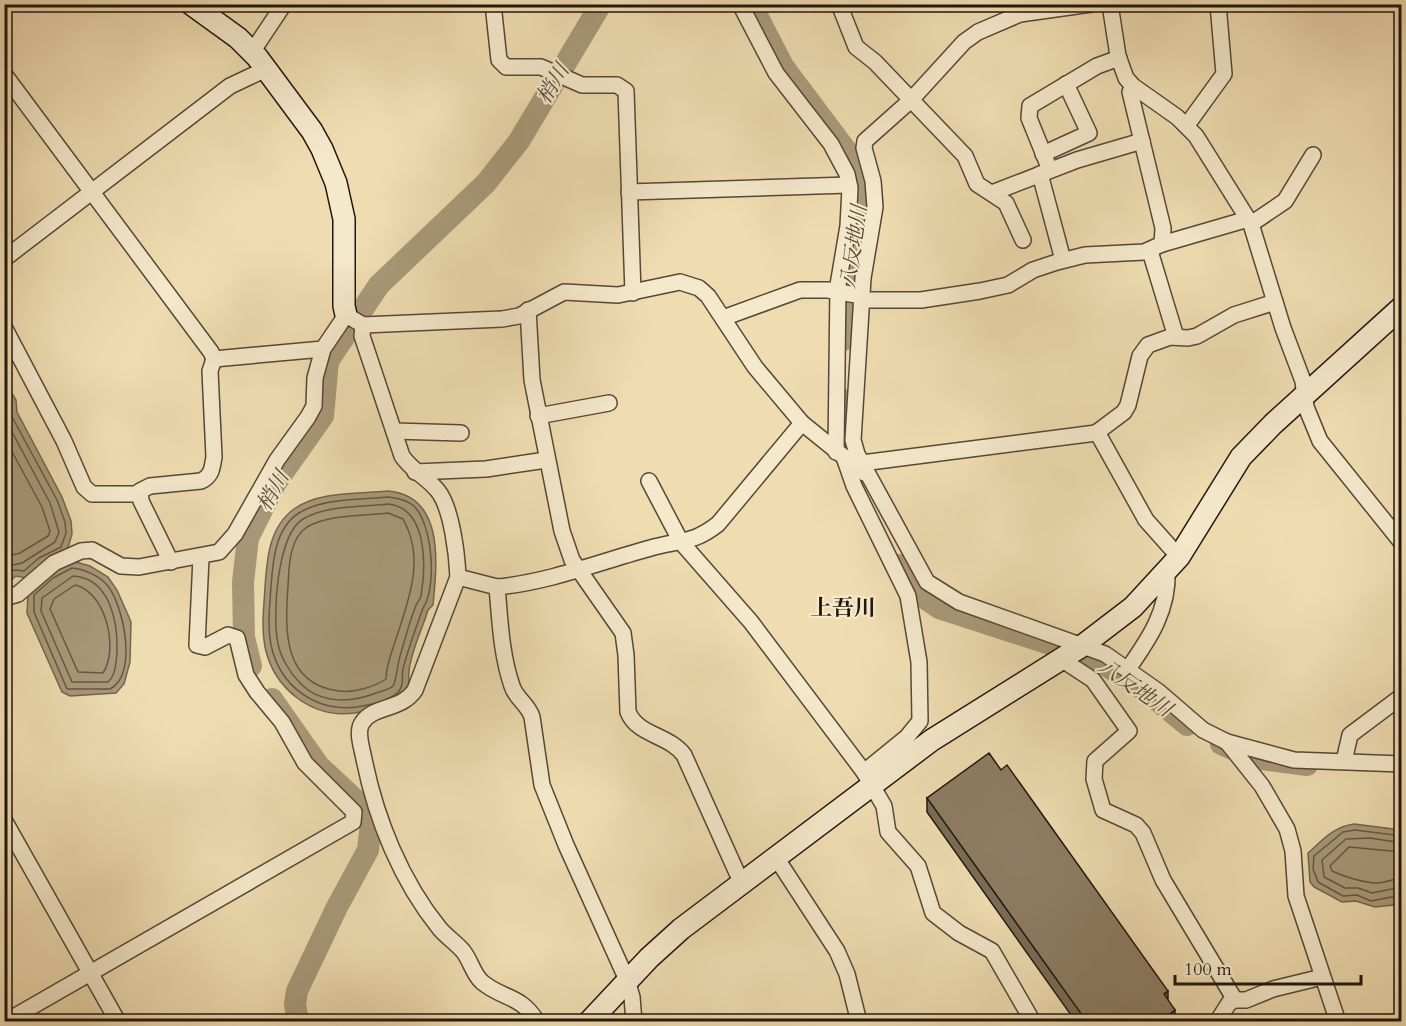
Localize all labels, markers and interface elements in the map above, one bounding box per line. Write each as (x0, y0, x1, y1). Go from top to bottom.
water label: 梢川 (530, 57, 577, 109)
water label: 八反地川 (834, 201, 874, 291)
water label: 梢川 (250, 464, 297, 516)
district label: 上吾川 (810, 593, 876, 623)
water label: 八反地川 (1092, 652, 1179, 725)
scale bar (1175, 948, 1361, 986)
text: 100 m (1184, 957, 1232, 982)

